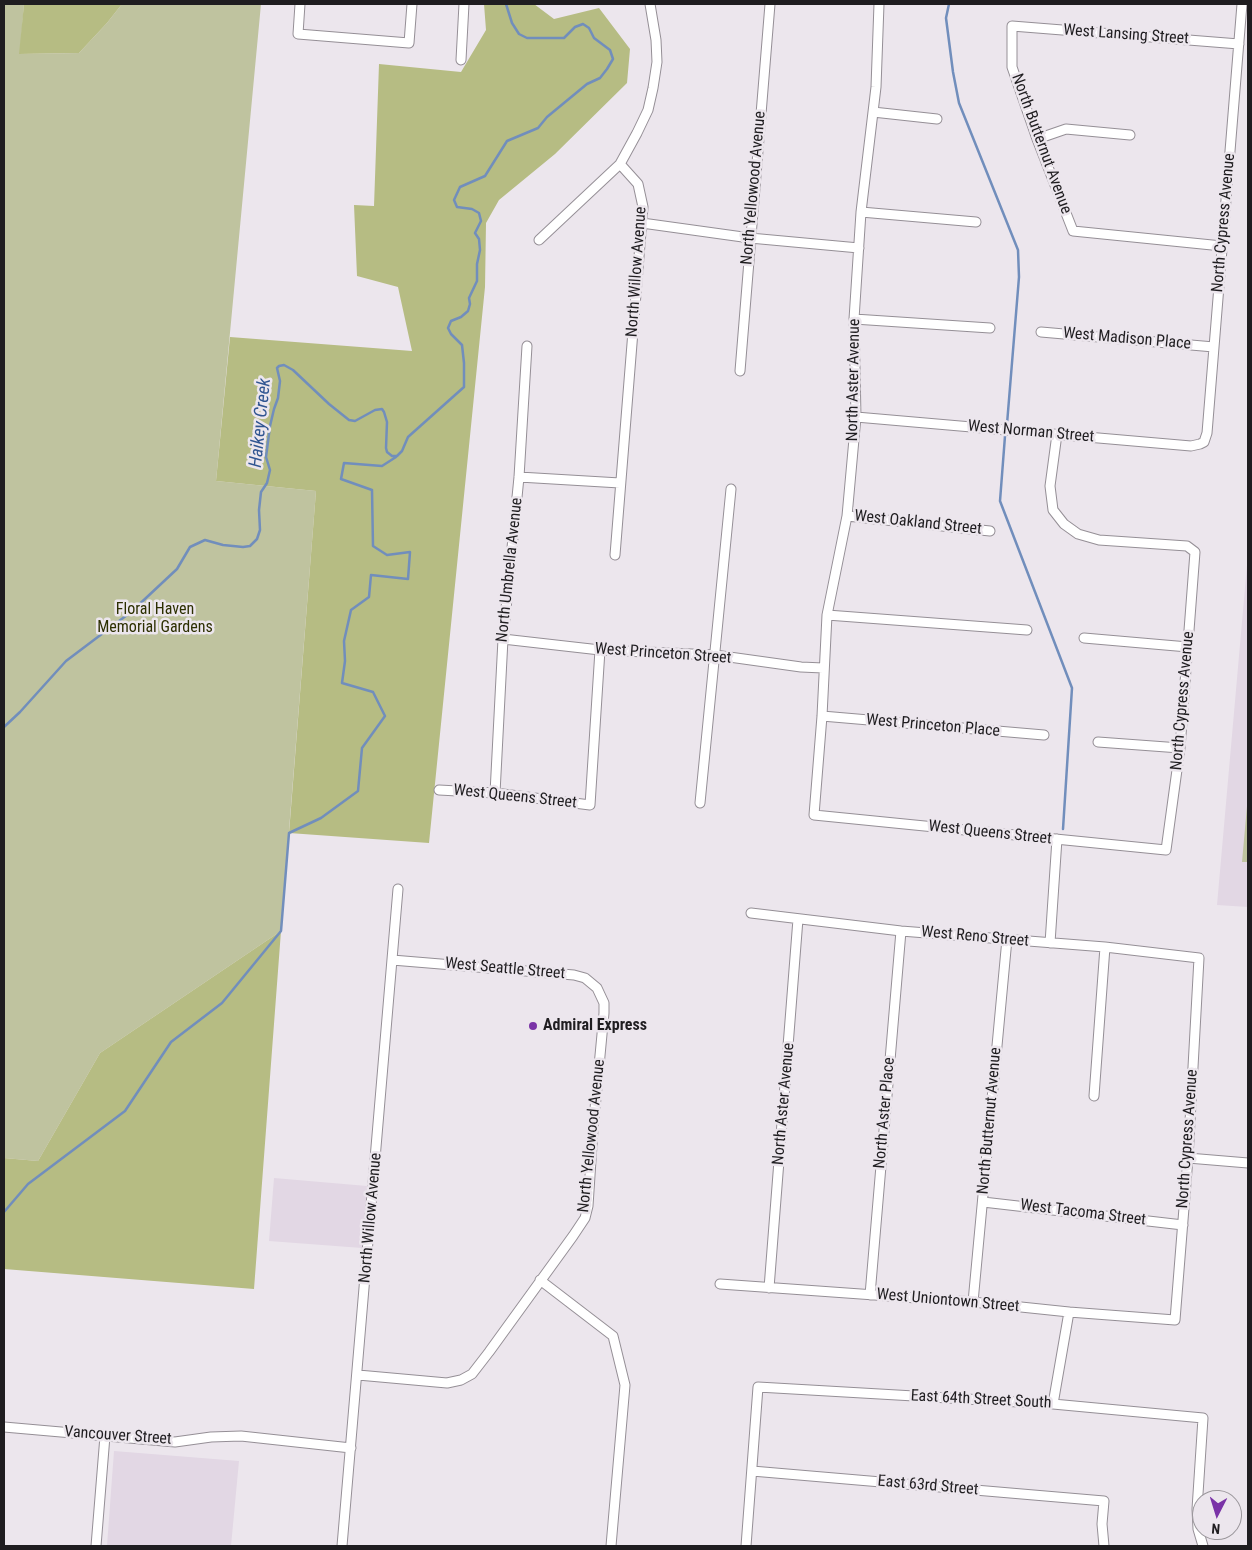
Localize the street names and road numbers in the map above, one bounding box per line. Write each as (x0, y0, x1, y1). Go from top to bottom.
street label: West Lansing Street (1063, 21, 1189, 49)
street label: North Butternut Avenue (1007, 71, 1075, 217)
street label: North Yellowood Avenue (738, 110, 770, 266)
street label: North Cypress Avenue (1208, 153, 1240, 293)
street label: North Willow Avenue (623, 206, 651, 338)
street label: North Aster Avenue (843, 318, 865, 442)
street label: West Madison Place (1062, 324, 1192, 354)
street label: West Norman Street (967, 417, 1095, 447)
street label: North Umbrella Avenue (493, 497, 527, 643)
street label: West Oakland Street (853, 507, 983, 539)
street label: North Cypress Avenue (1167, 631, 1199, 771)
street label: West Princeton Street (594, 640, 732, 668)
street label: West Princeton Place (865, 711, 1001, 741)
street label: West Queens Street (452, 781, 578, 813)
street label: West Queens Street (927, 817, 1053, 849)
street label: West Reno Street (920, 923, 1030, 951)
street label: West Seattle Street (444, 954, 566, 984)
street label: North Aster Avenue (769, 1042, 799, 1166)
street label: North Butternut Avenue (974, 1047, 1006, 1195)
street label: North Aster Place (871, 1057, 899, 1169)
street label: North Yellowood Avenue (574, 1058, 610, 1214)
street label: North Cypress Avenue (1174, 1069, 1202, 1209)
street label: North Willow Avenue (356, 1152, 386, 1284)
street label: West Tacoma Street (1019, 1196, 1147, 1230)
street label: West Uniontown Street (876, 1285, 1020, 1317)
street label: East 64th Street South (910, 1387, 1052, 1413)
street label: Vancouver Street (64, 1423, 172, 1449)
street label: East 63rd Street (877, 1472, 979, 1500)

